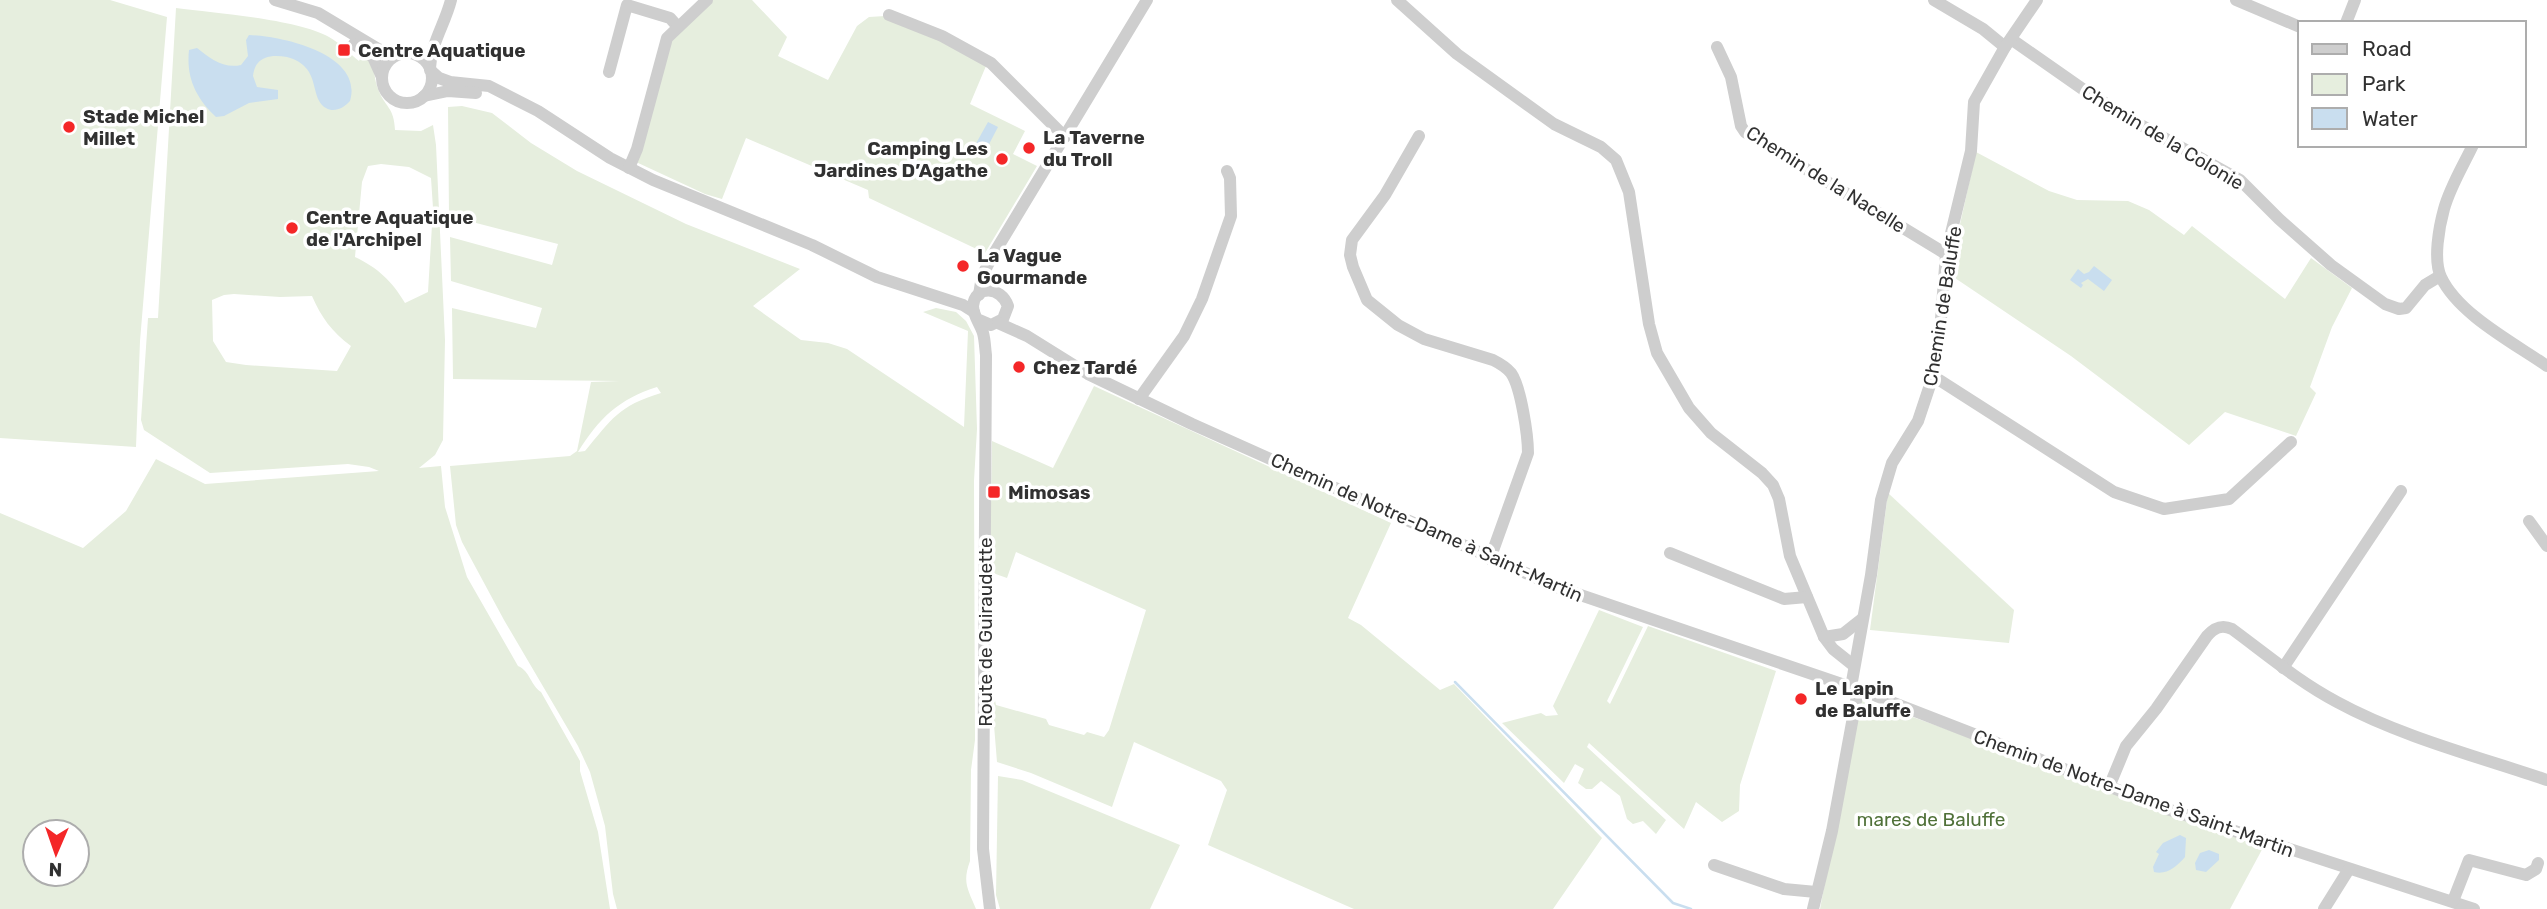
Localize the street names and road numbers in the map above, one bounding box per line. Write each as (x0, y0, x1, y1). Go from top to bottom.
street label: Chemin de la Colonie (2078, 80, 2248, 195)
street label: Chemin de la Nacelle (1742, 121, 1910, 238)
street label: Chemin de Baluffe (1918, 224, 1967, 388)
street label: Chemin de Notre-Dame à Saint-Martin (1267, 448, 1586, 607)
street label: Route de Guiraudette (974, 537, 997, 727)
street label: Chemin de Notre-Dame à Saint-Martin (1971, 725, 2297, 862)

